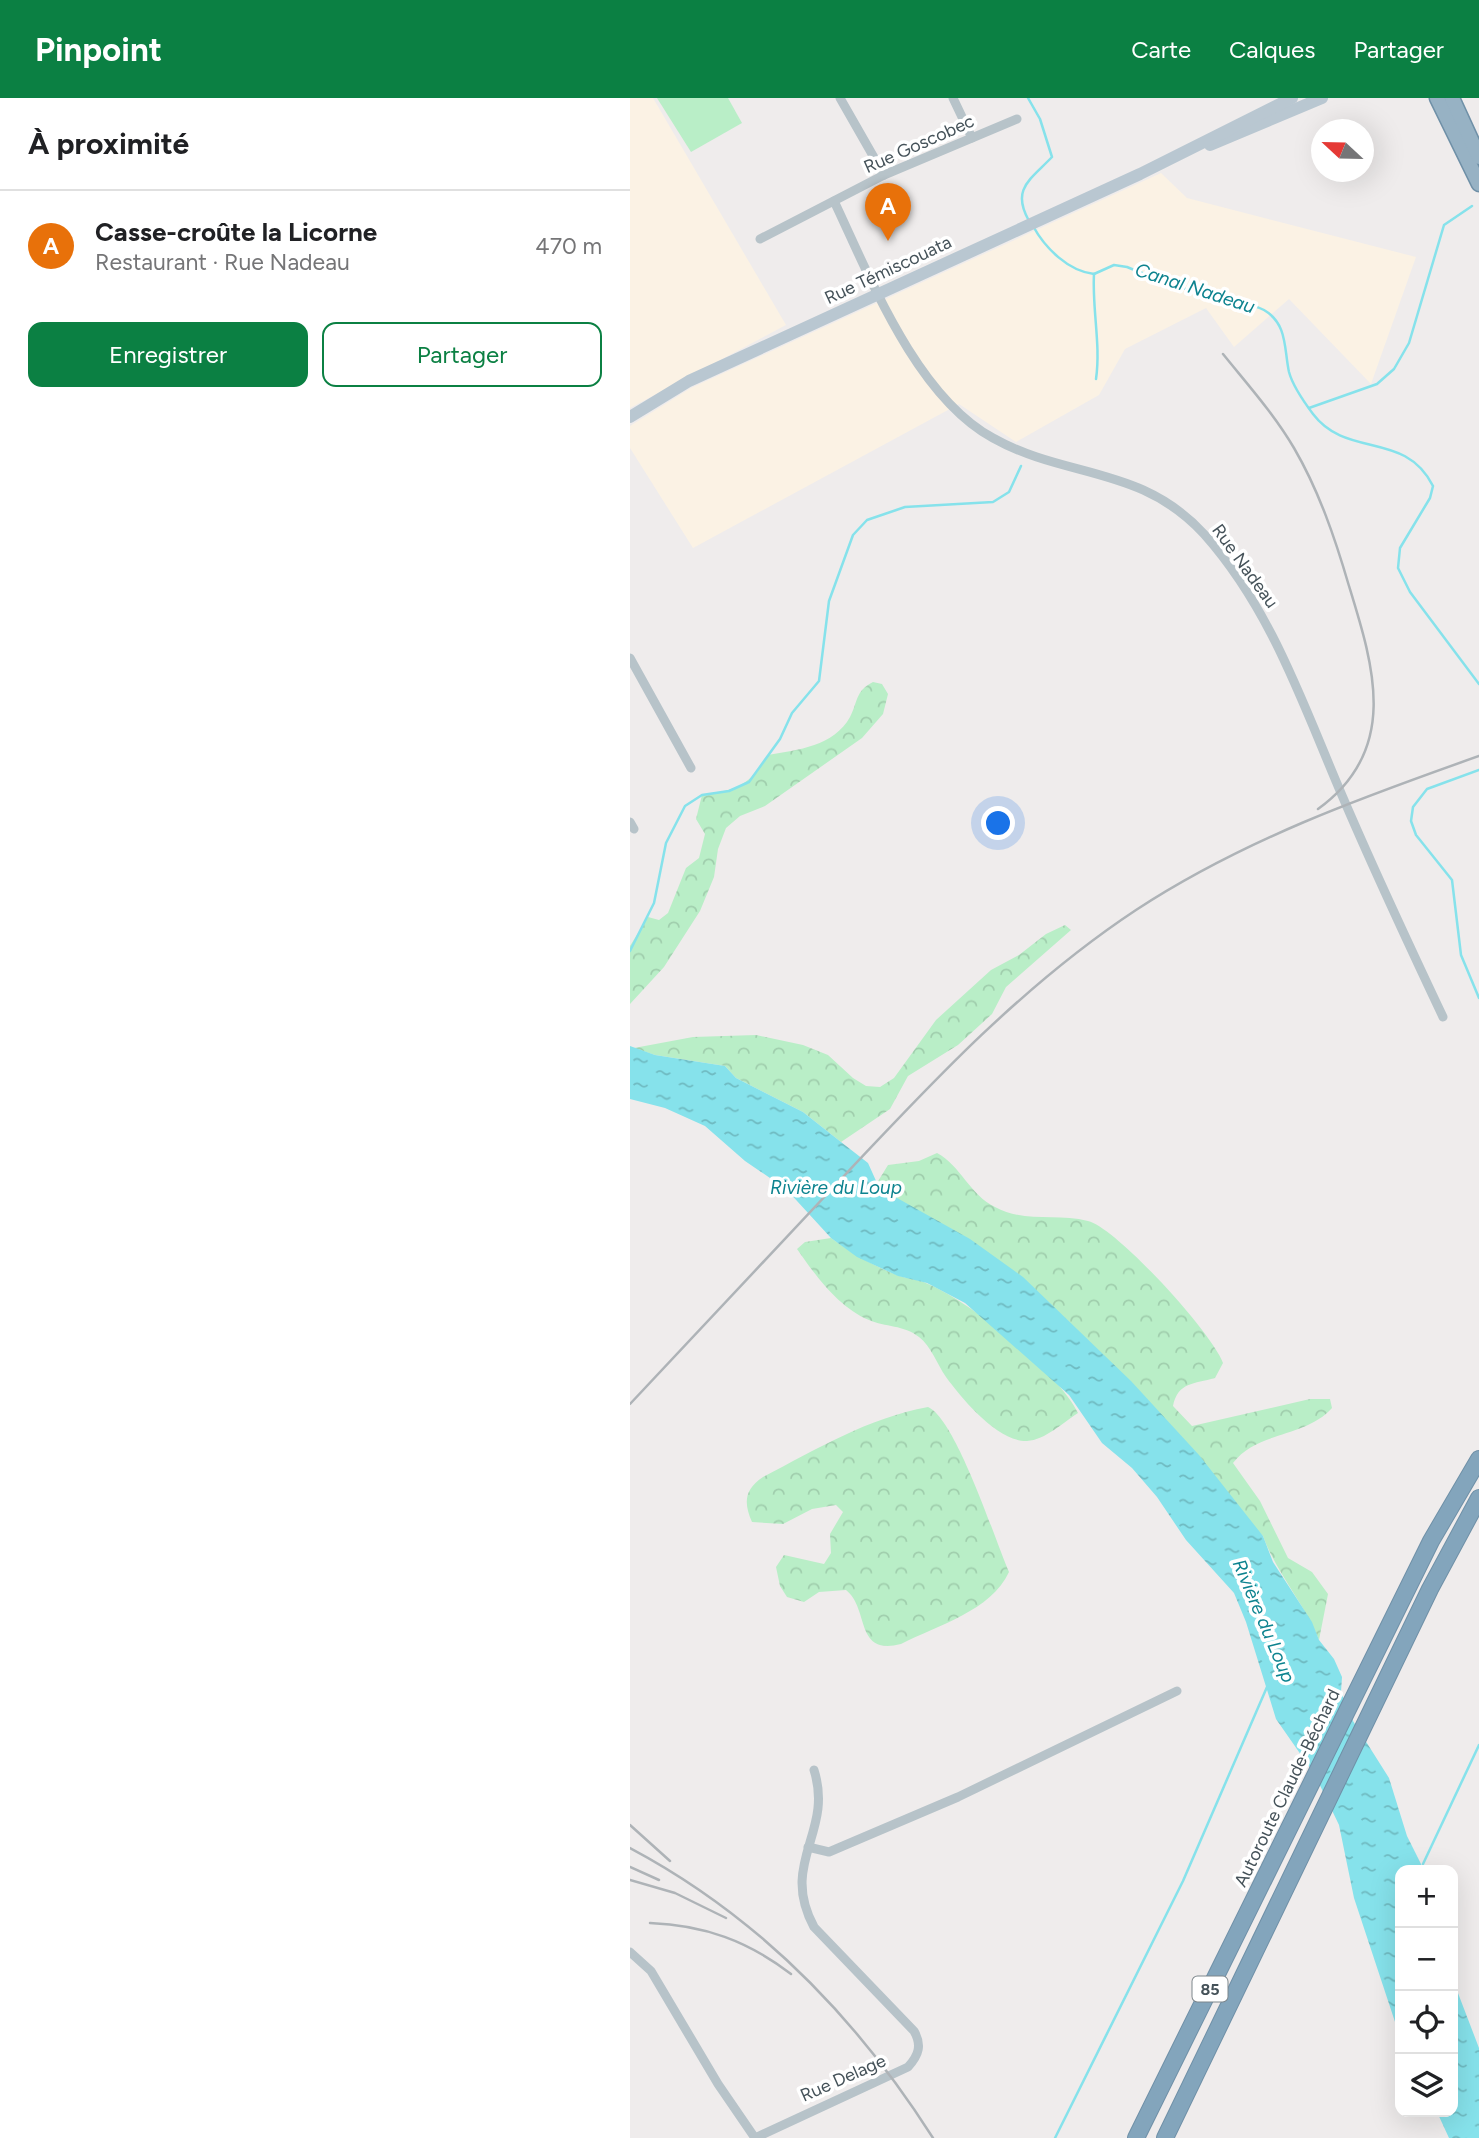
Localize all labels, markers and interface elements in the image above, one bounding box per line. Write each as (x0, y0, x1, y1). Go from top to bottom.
text: Pinpoint (35, 30, 162, 69)
text: Carte (1131, 35, 1191, 64)
text: Calques (1229, 35, 1315, 64)
text: Partager (1353, 35, 1444, 64)
street label: Rue Goscobec (860, 110, 978, 178)
north arrow (1311, 119, 1374, 182)
text: À proximité (28, 125, 189, 162)
pin: A (865, 183, 911, 241)
text: Casse-croûte la Licorne (95, 216, 377, 248)
street label: Rue Témiscouata (821, 231, 955, 309)
text: A (43, 232, 59, 260)
text: 470 m (535, 232, 602, 260)
text: Restaurant · Rue Nadeau (95, 248, 350, 276)
water label: Canal Nadeau (1132, 258, 1258, 318)
button: Enregistrer (28, 322, 308, 387)
button: Partager (322, 322, 602, 387)
street label: Rue Nadeau (1207, 520, 1283, 612)
your location (981, 806, 1015, 840)
water label: Rivière du Loup (770, 1176, 902, 1199)
water label: Rivière du Loup (1228, 1556, 1300, 1686)
street label: Autoroute Claude-Béchard (1229, 1685, 1345, 1891)
map controls (1395, 1865, 1458, 2117)
button: + (1395, 1865, 1458, 1928)
button: − (1395, 1928, 1458, 1991)
road number: 85 (1192, 1977, 1228, 2002)
button: locate (1395, 1991, 1458, 2054)
street label: Rue Delage (797, 2049, 889, 2107)
button: layers (1395, 2054, 1458, 2117)

